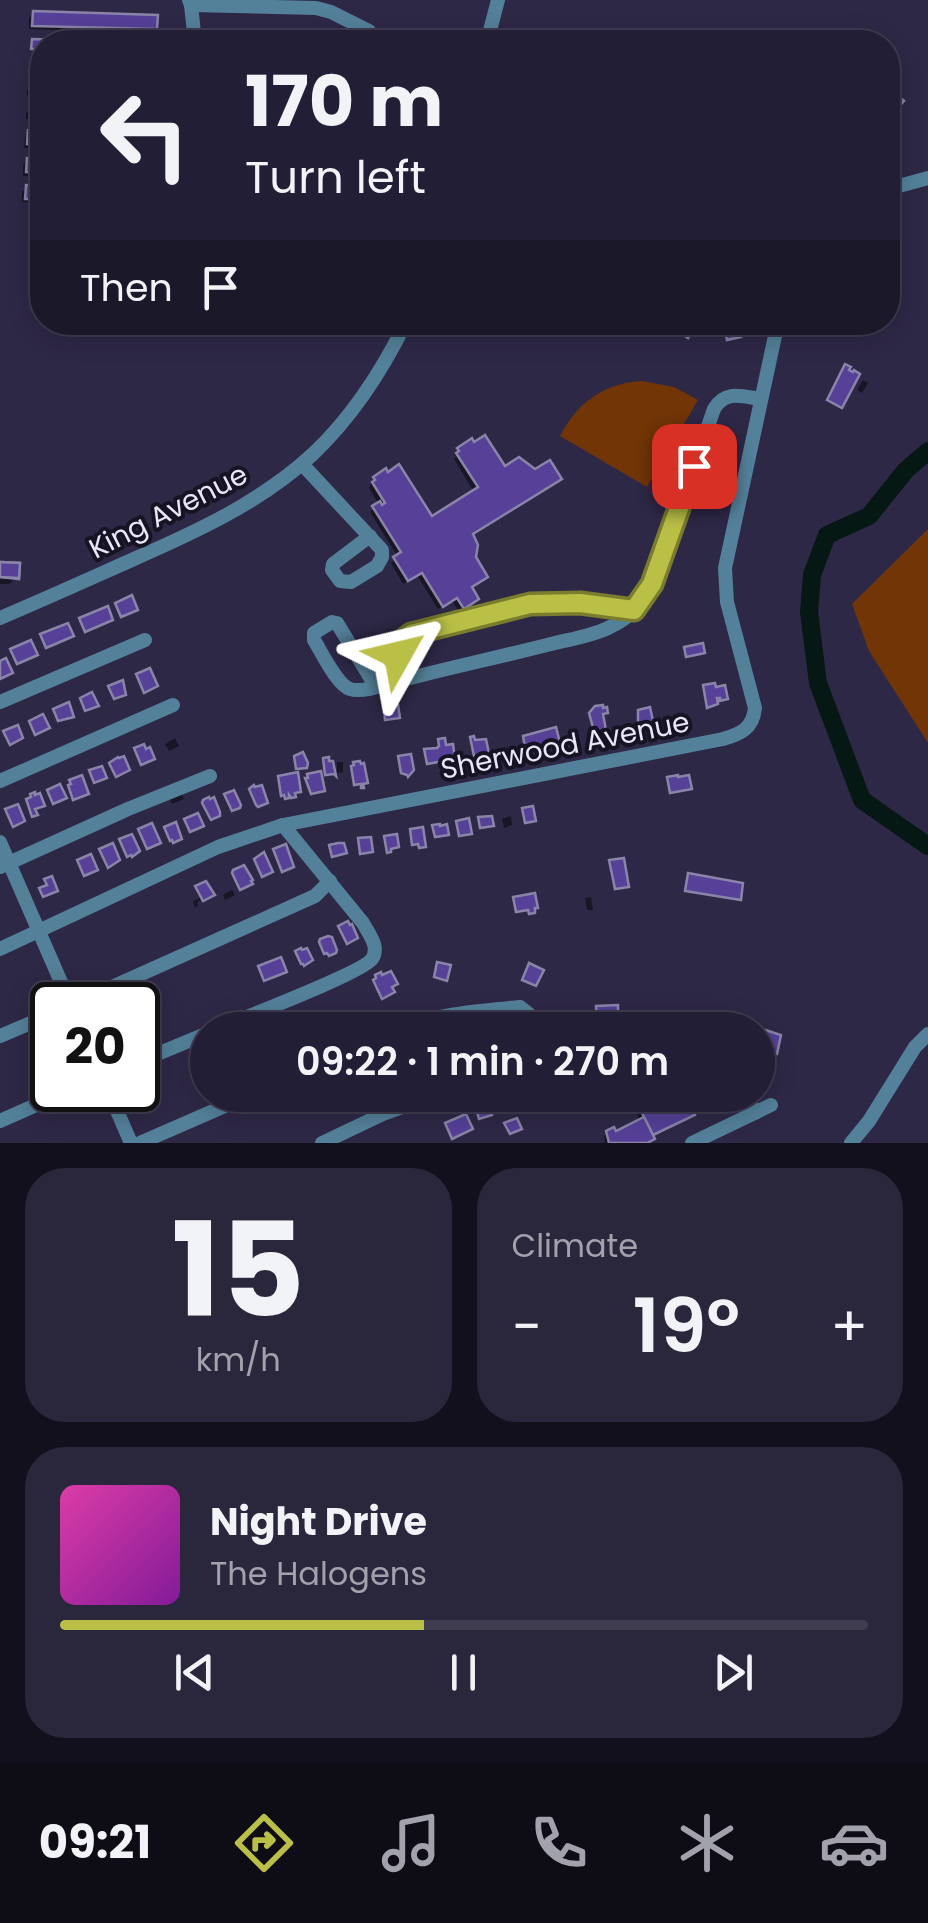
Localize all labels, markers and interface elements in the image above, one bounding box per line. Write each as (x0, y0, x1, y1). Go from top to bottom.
text: 170 m (245, 52, 443, 151)
icon: left (80, 70, 210, 200)
text: Turn left (245, 146, 426, 209)
icon: arrive (193, 260, 248, 315)
text: Then (80, 261, 173, 314)
pin (652, 424, 737, 509)
icon: arrive (667, 439, 722, 494)
street label: King Avenue (82, 455, 254, 568)
position arrow (346, 603, 450, 707)
street label: Sherwood Avenue (437, 702, 693, 789)
speed limit sign: 20 (30, 982, 160, 1112)
text: 09:22 · 1 min · 270 m (296, 1035, 669, 1088)
text: 15 (172, 1179, 305, 1362)
text: Climate (512, 1223, 638, 1268)
text: 19° (632, 1273, 740, 1378)
text: − (512, 1288, 542, 1365)
text: + (830, 1288, 868, 1365)
text: km/h (196, 1337, 281, 1382)
text: Night Drive (210, 1495, 427, 1548)
text: The Halogens (210, 1551, 427, 1596)
icon: previous (167, 1645, 222, 1700)
icon: pause (436, 1645, 491, 1700)
icon: next (706, 1645, 761, 1700)
icon: directions (229, 1808, 299, 1878)
icon: music (376, 1808, 446, 1878)
icon: phone (524, 1808, 594, 1878)
icon: climate (672, 1808, 742, 1878)
icon: car (819, 1808, 889, 1878)
text: 09:21 (39, 1811, 151, 1874)

